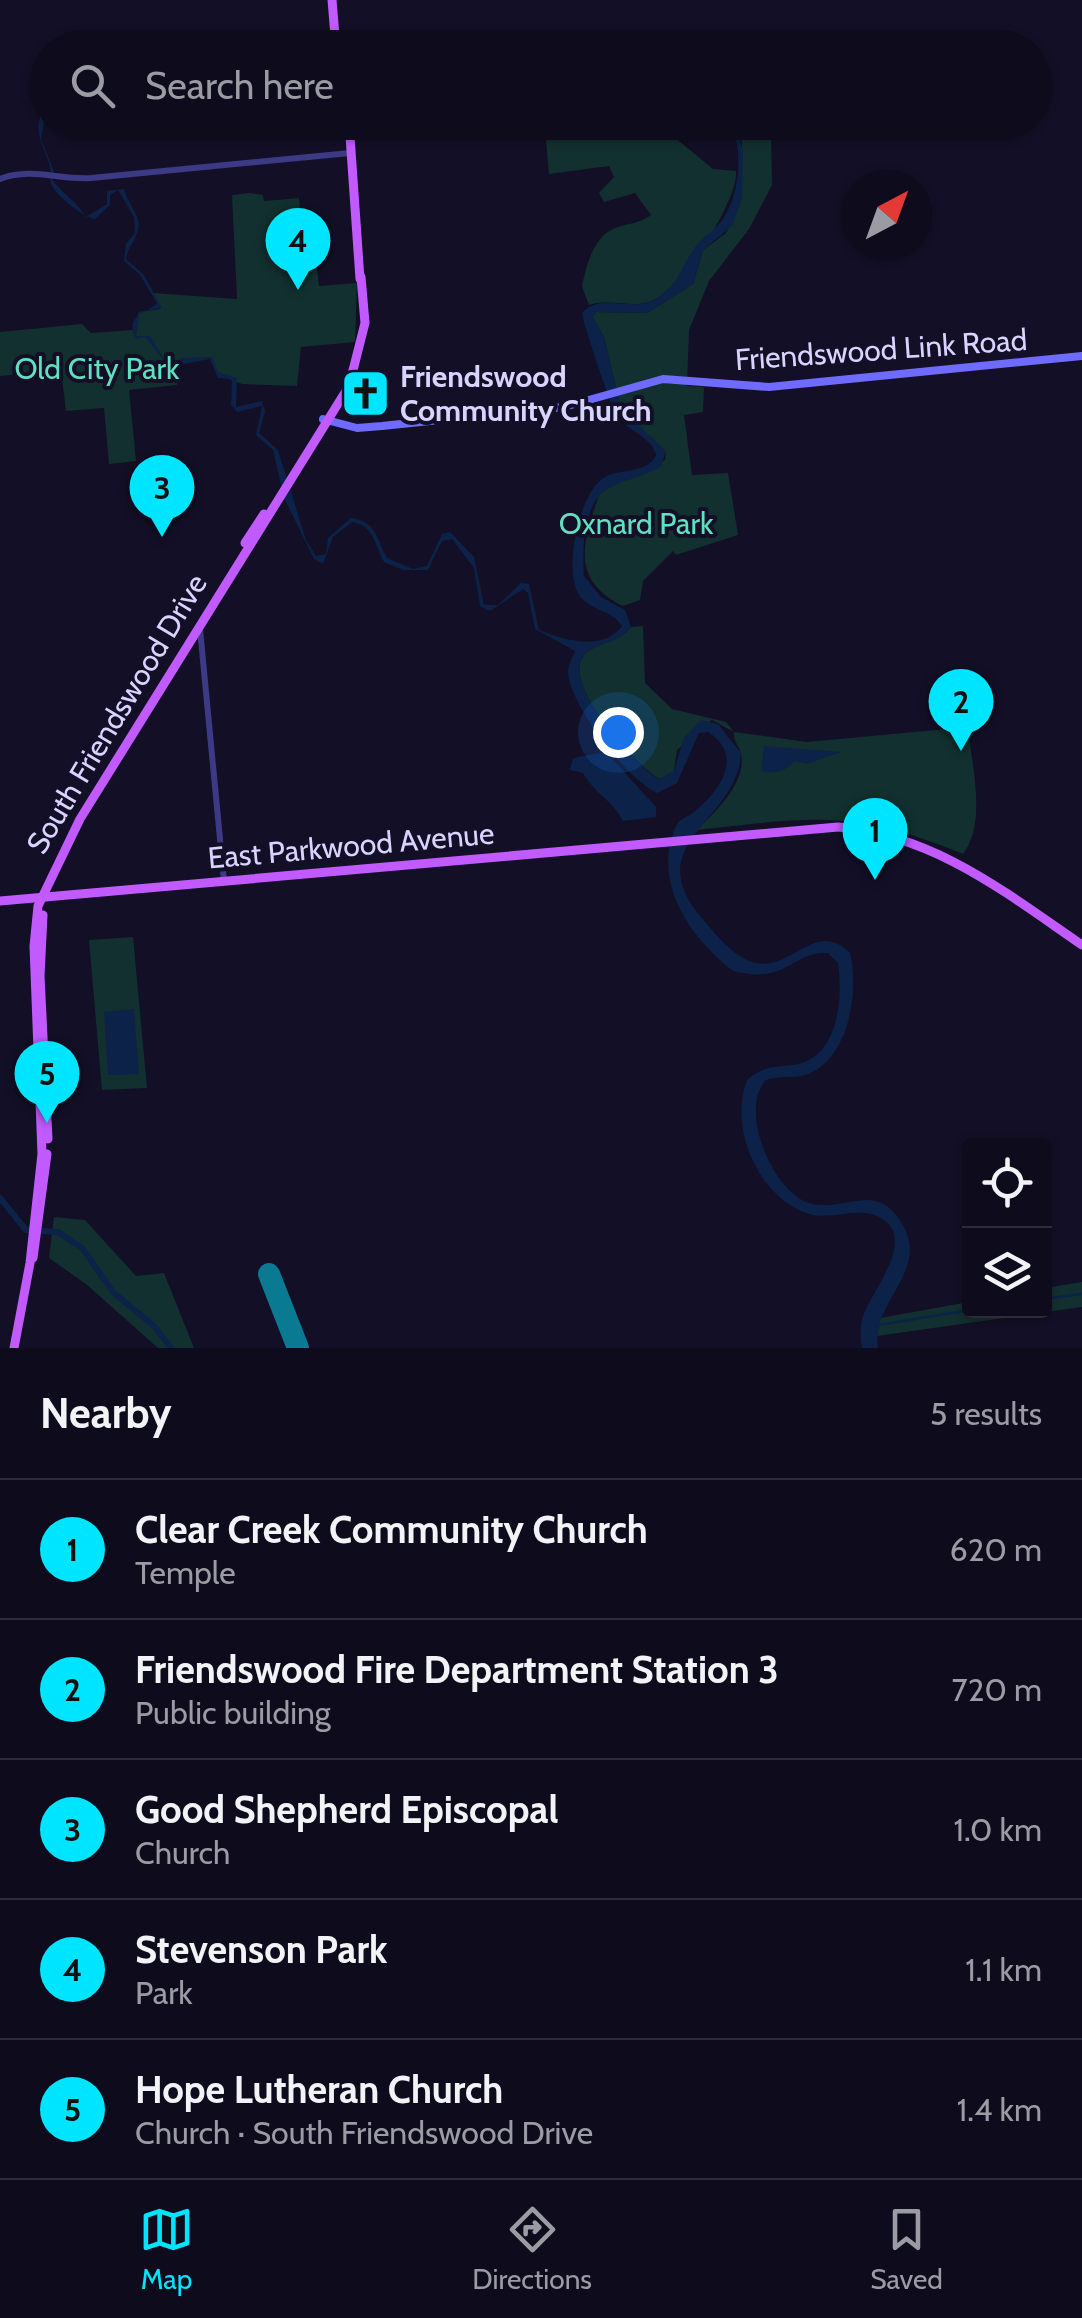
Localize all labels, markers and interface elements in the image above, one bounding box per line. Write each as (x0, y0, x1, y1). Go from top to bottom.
search box (30, 30, 1052, 140)
icon: search (65, 58, 120, 113)
text: Search here (145, 62, 334, 109)
north arrow (842, 170, 932, 260)
pin: 4 (266, 208, 330, 290)
street label: Friendswood Link Road (734, 321, 1028, 378)
park label: Old City Park (14, 350, 180, 387)
place label: Friendswood Community Church (400, 358, 652, 429)
church icon: Friendswood Community Church (339, 368, 391, 420)
pin: 3 (130, 454, 194, 537)
park label: Oxnard Park (559, 505, 714, 542)
street label: South Friendswood Drive (18, 567, 215, 860)
pin: 2 (928, 668, 994, 751)
your location (593, 707, 644, 758)
pin: 1 (842, 798, 908, 880)
street label: East Parkwood Avenue (206, 815, 496, 876)
pin: 5 (15, 1040, 80, 1123)
map controls (962, 1138, 1052, 1318)
button: locate (962, 1138, 1052, 1228)
button: layers (962, 1228, 1052, 1318)
text: Nearby (40, 1387, 172, 1439)
text: 5 results (930, 1394, 1042, 1433)
text: Clear Creek Community Church (135, 1506, 648, 1553)
text: 1 (67, 1530, 78, 1569)
text: 620 m (949, 1530, 1042, 1569)
text: Temple (135, 1553, 236, 1592)
text: Friendswood Fire Department Station 3 (135, 1646, 779, 1693)
text: 2 (64, 1670, 81, 1709)
text: 720 m (952, 1670, 1042, 1709)
text: Public building (135, 1693, 331, 1732)
text: Good Shepherd Episcopal (135, 1786, 558, 1833)
text: 3 (64, 1810, 81, 1849)
text: 1.0 km (954, 1810, 1042, 1849)
text: Church (135, 1833, 230, 1872)
text: Stevenson Park (135, 1926, 387, 1973)
text: 4 (63, 1950, 82, 1989)
text: 1.1 km (965, 1950, 1042, 1989)
text: Park (135, 1973, 193, 2012)
text: Hope Lutheran Church (135, 2066, 503, 2113)
text: 5 (64, 2090, 81, 2129)
text: 1.4 km (957, 2090, 1042, 2129)
text: Church · South Friendswood Drive (135, 2113, 593, 2152)
tab: Map (139, 2202, 194, 2296)
tab: Directions (472, 2202, 592, 2296)
tab: Saved (870, 2202, 943, 2296)

